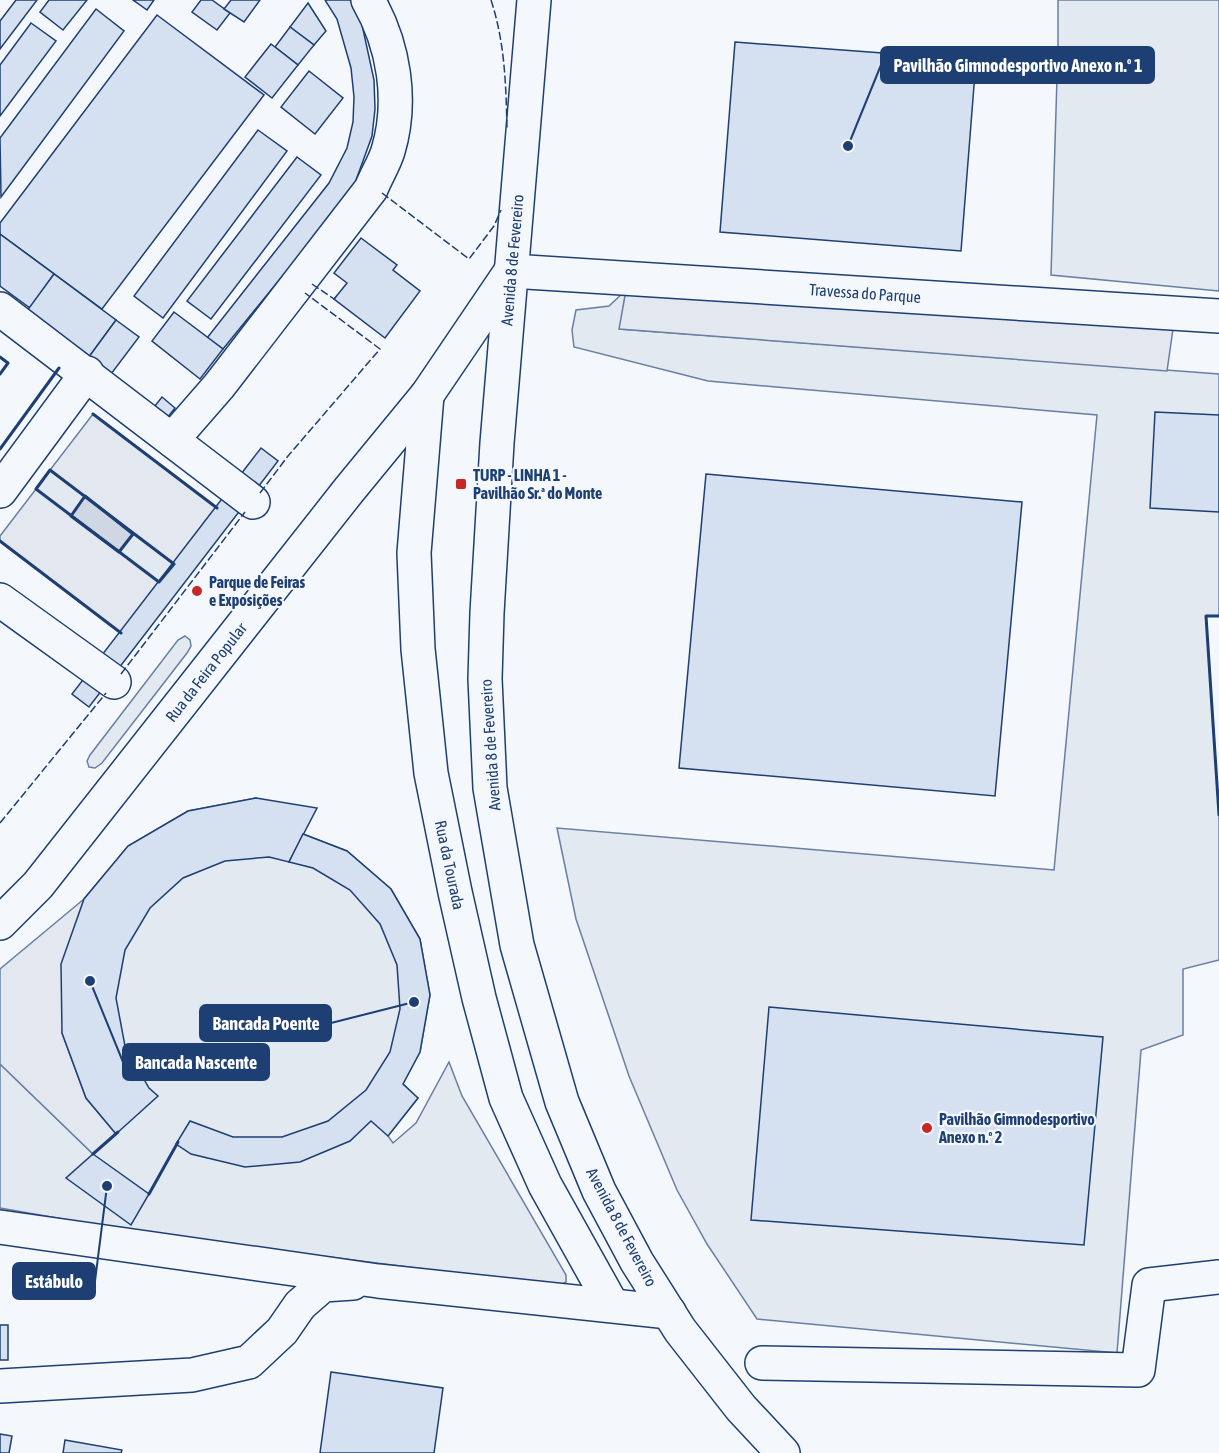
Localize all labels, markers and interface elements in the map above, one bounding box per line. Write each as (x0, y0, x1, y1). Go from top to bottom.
callout: Pavilhão Gimnodesportivo Anexo n.º 1 (881, 47, 1154, 83)
text: Pavilhão Gimnodesportivo Anexo n.º 1 (894, 55, 1142, 76)
street label: Avenida 8 de Fevereiro (497, 194, 527, 326)
street label: Travessa do Parque (808, 280, 922, 307)
place label: TURP - LINHA 1 - Pavilhão Sr.ª do Monte (473, 466, 602, 502)
marker: TURP - LINHA 1 - Pavilhão Sr.ª do Monte (454, 477, 468, 491)
place label: Parque de Feiras e Exposições (209, 573, 305, 609)
marker: Parque de Feiras e Exposições (190, 584, 204, 598)
street label: Rua da Feira Popular (162, 619, 251, 726)
street label: Avenida 8 de Fevereiro (476, 679, 504, 811)
street label: Rua da Tourada (432, 819, 468, 911)
callout: Bancada Poente (200, 1005, 331, 1041)
text: Bancada Poente (212, 1013, 320, 1034)
callout: Bancada Nascente (123, 1044, 269, 1080)
text: Bancada Nascente (135, 1052, 257, 1073)
place label: Pavilhão Gimnodesportivo Anexo n.º 2 (938, 1110, 1095, 1146)
marker: Pavilhão Gimnodesportivo Anexo n.º 2 (920, 1121, 934, 1135)
street label: Avenida 8 de Fevereiro (583, 1165, 661, 1289)
callout: Estábulo (13, 1263, 95, 1299)
text: Estábulo (25, 1271, 83, 1292)

